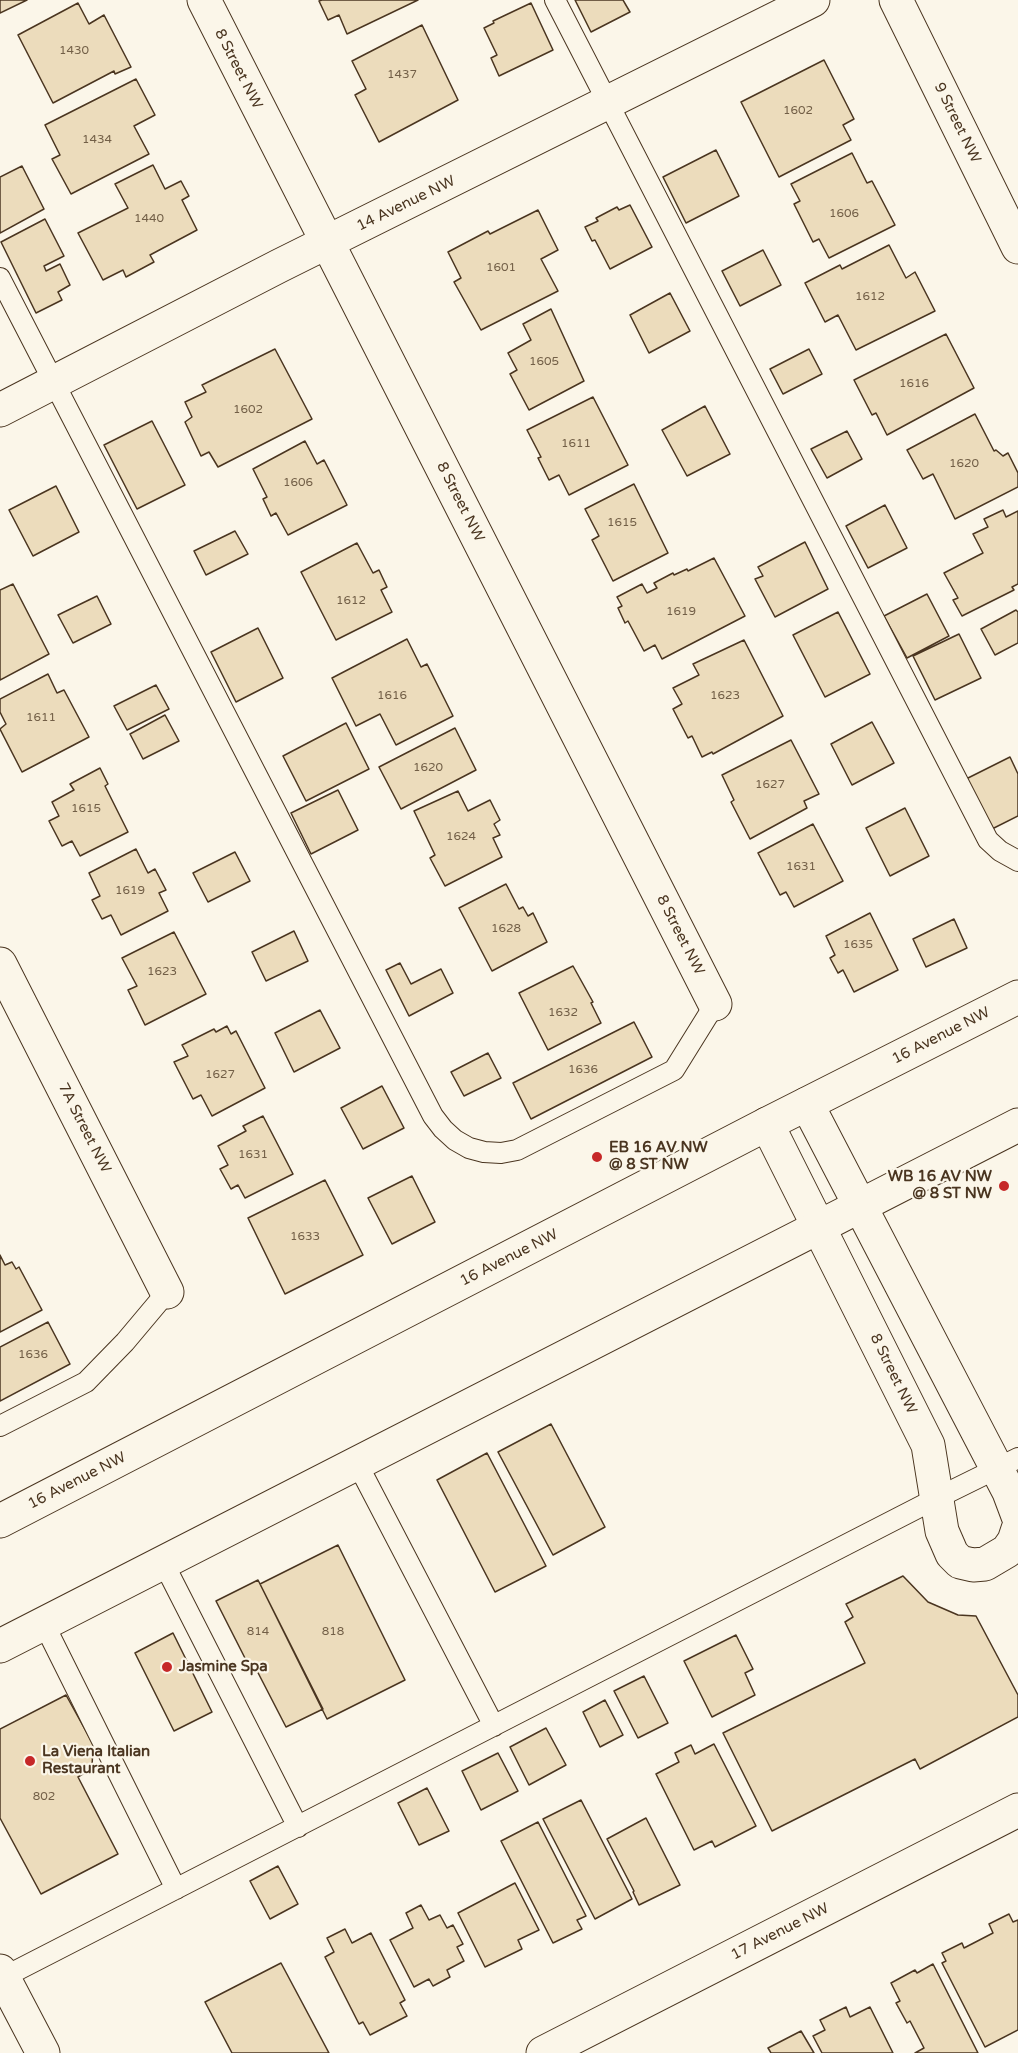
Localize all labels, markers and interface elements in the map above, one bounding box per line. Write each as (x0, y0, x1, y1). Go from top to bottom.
street label: 8 Street NW (210, 26, 266, 112)
house number: 1430 (59, 44, 89, 58)
house number: 1437 (387, 68, 417, 82)
street label: 9 Street NW (930, 80, 984, 166)
house number: 1602 (783, 104, 813, 118)
house number: 1434 (82, 133, 112, 147)
street label: 14 Avenue NW (354, 172, 458, 236)
house number: 1606 (829, 207, 859, 221)
house number: 1440 (134, 212, 164, 226)
house number: 1601 (486, 261, 516, 275)
house number: 1612 (855, 290, 885, 304)
house number: 1605 (529, 355, 559, 369)
house number: 1616 (899, 377, 929, 391)
house number: 1602 (233, 403, 263, 417)
house number: 1611 (561, 437, 591, 451)
house number: 1620 (949, 457, 979, 471)
street label: 8 Street NW (432, 459, 488, 545)
house number: 1606 (283, 476, 313, 490)
house number: 1615 (607, 516, 637, 530)
house number: 1612 (336, 594, 366, 608)
house number: 1619 (666, 605, 696, 619)
house number: 1616 (377, 689, 407, 703)
house number: 1623 (710, 689, 740, 703)
house number: 1611 (26, 711, 56, 725)
house number: 1620 (413, 761, 443, 775)
house number: 1627 (755, 778, 785, 792)
house number: 1615 (71, 802, 101, 816)
house number: 1624 (446, 830, 476, 844)
house number: 1631 (786, 860, 816, 874)
house number: 1619 (115, 884, 145, 898)
street label: 8 Street NW (652, 892, 708, 978)
house number: 1628 (491, 922, 521, 936)
house number: 1635 (843, 938, 873, 952)
house number: 1623 (147, 965, 177, 979)
street label: 16 Avenue NW (889, 1004, 993, 1068)
house number: 1632 (548, 1006, 578, 1020)
house number: 1636 (568, 1063, 598, 1077)
house number: 1627 (205, 1068, 235, 1082)
street label: 7A Street NW (54, 1080, 114, 1176)
place label: EB 16 AV NW @ 8 ST NW (609, 1139, 708, 1174)
house number: 1631 (238, 1148, 268, 1162)
marker: EB 16 AV NW @ 8 ST NW (590, 1150, 604, 1164)
place label: WB 16 AV NW @ 8 ST NW (888, 1168, 992, 1203)
marker: WB 16 AV NW @ 8 ST NW (997, 1179, 1011, 1193)
street label: 16 Avenue NW (457, 1226, 561, 1290)
house number: 1633 (290, 1230, 320, 1244)
street label: 8 Street NW (866, 1331, 920, 1417)
house number: 1636 (18, 1348, 48, 1362)
street label: 16 Avenue NW (25, 1449, 129, 1513)
house number: 814 (247, 1625, 269, 1639)
house number: 818 (322, 1625, 344, 1639)
place label: Jasmine Spa (179, 1658, 268, 1676)
marker: Jasmine Spa (160, 1660, 174, 1674)
place label: La Viena Italian Restaurant (42, 1743, 150, 1778)
marker: La Viena Italian Restaurant (23, 1754, 37, 1768)
house number: 802 (33, 1790, 55, 1804)
street label: 17 Avenue NW (728, 1900, 832, 1964)

